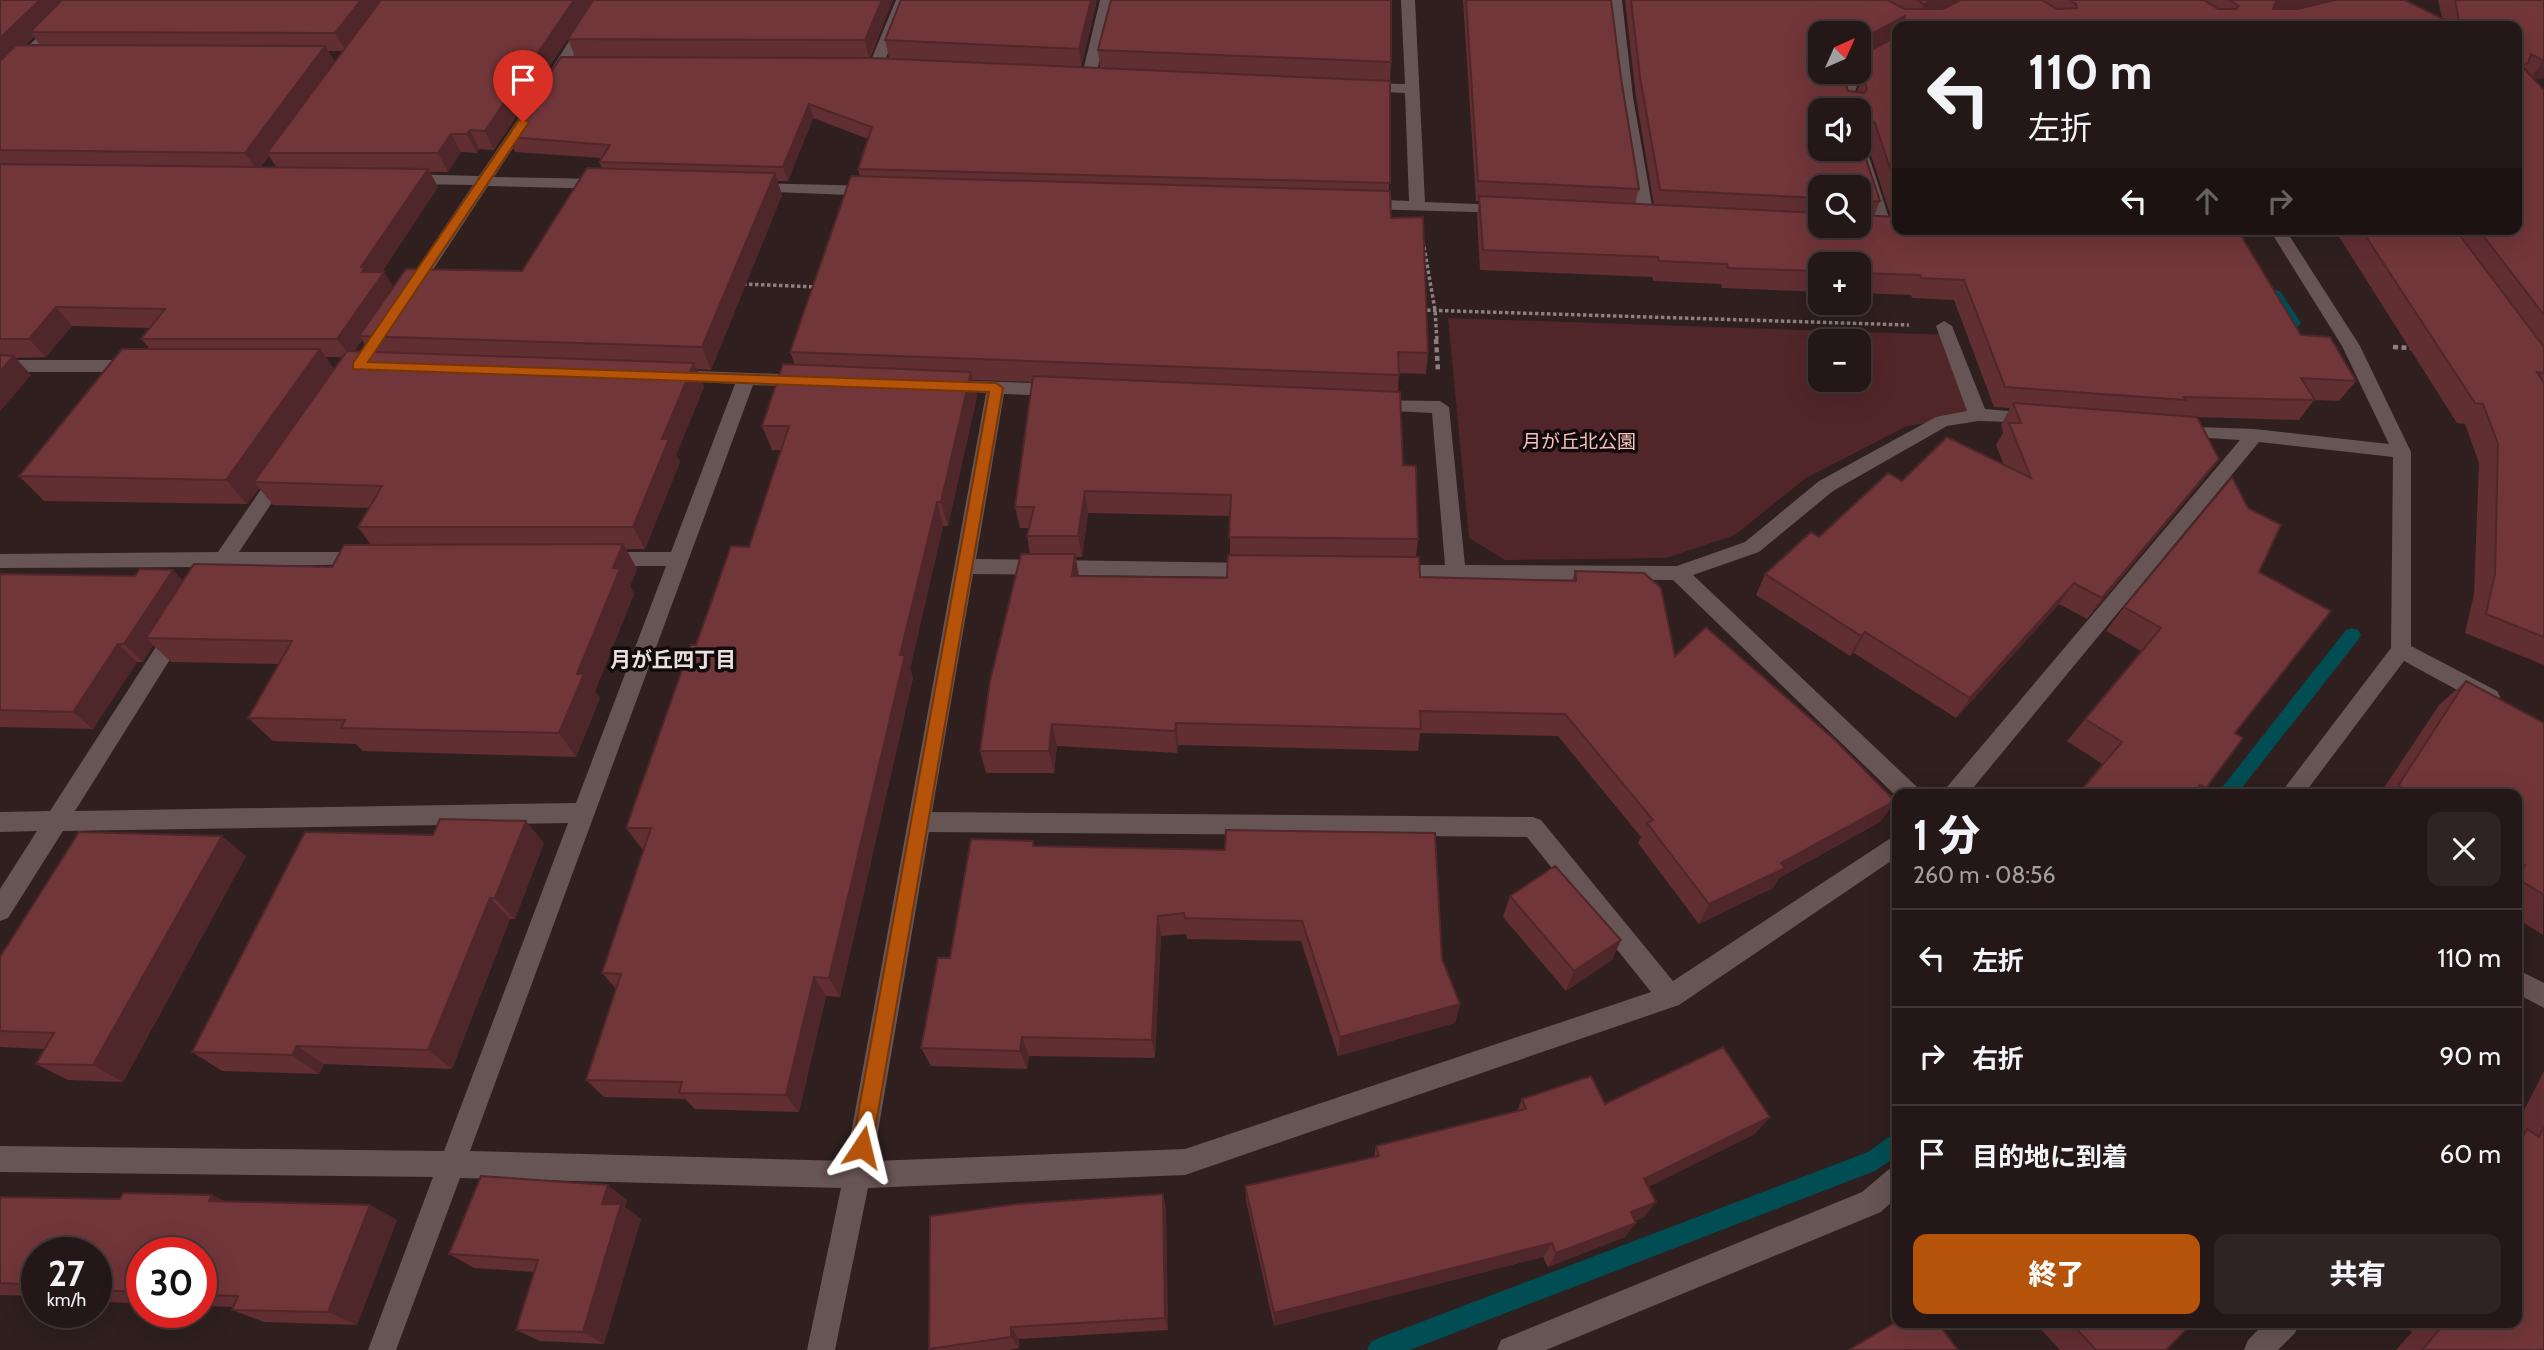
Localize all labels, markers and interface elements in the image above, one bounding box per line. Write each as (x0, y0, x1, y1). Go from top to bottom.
north arrow (1808, 21, 1871, 84)
map controls (1808, 21, 1871, 392)
text: 110 m (2028, 42, 2152, 101)
icon: left (1913, 49, 2004, 140)
pin (493, 50, 553, 122)
icon: arrive (504, 61, 542, 99)
button: sound (1808, 98, 1871, 161)
text: 左折 (2028, 108, 2092, 147)
button: search (1808, 175, 1871, 238)
icon: left (2115, 182, 2153, 220)
icon: ahead (2188, 182, 2226, 220)
icon: right (2261, 182, 2299, 220)
button: + (1808, 252, 1871, 315)
button: − (1808, 329, 1871, 392)
park label: 月が丘北公園 (1522, 430, 1636, 453)
district label: 月が丘四丁目 (610, 647, 736, 672)
text: 1 分 (1913, 809, 1980, 861)
button: close (2427, 812, 2501, 886)
text: 260 m · 08:56 (1913, 861, 2056, 889)
icon: left (1913, 939, 1951, 977)
text: 110 m (2437, 942, 2501, 974)
text: 左折 (1972, 945, 2024, 977)
icon: right (1913, 1037, 1951, 1075)
text: 90 m (2439, 1040, 2501, 1072)
text: 右折 (1972, 1043, 2024, 1075)
position arrow (825, 1110, 899, 1184)
icon: arrive (1913, 1135, 1951, 1173)
text: 60 m (2439, 1138, 2501, 1170)
text: 目的地に到着 (1972, 1141, 2128, 1173)
button: 終了 (1913, 1234, 2200, 1314)
button: 共有 (2214, 1234, 2501, 1314)
speed limit sign: 30 (126, 1237, 217, 1328)
text: 27 (48, 1252, 85, 1295)
text: km/h (47, 1289, 86, 1311)

